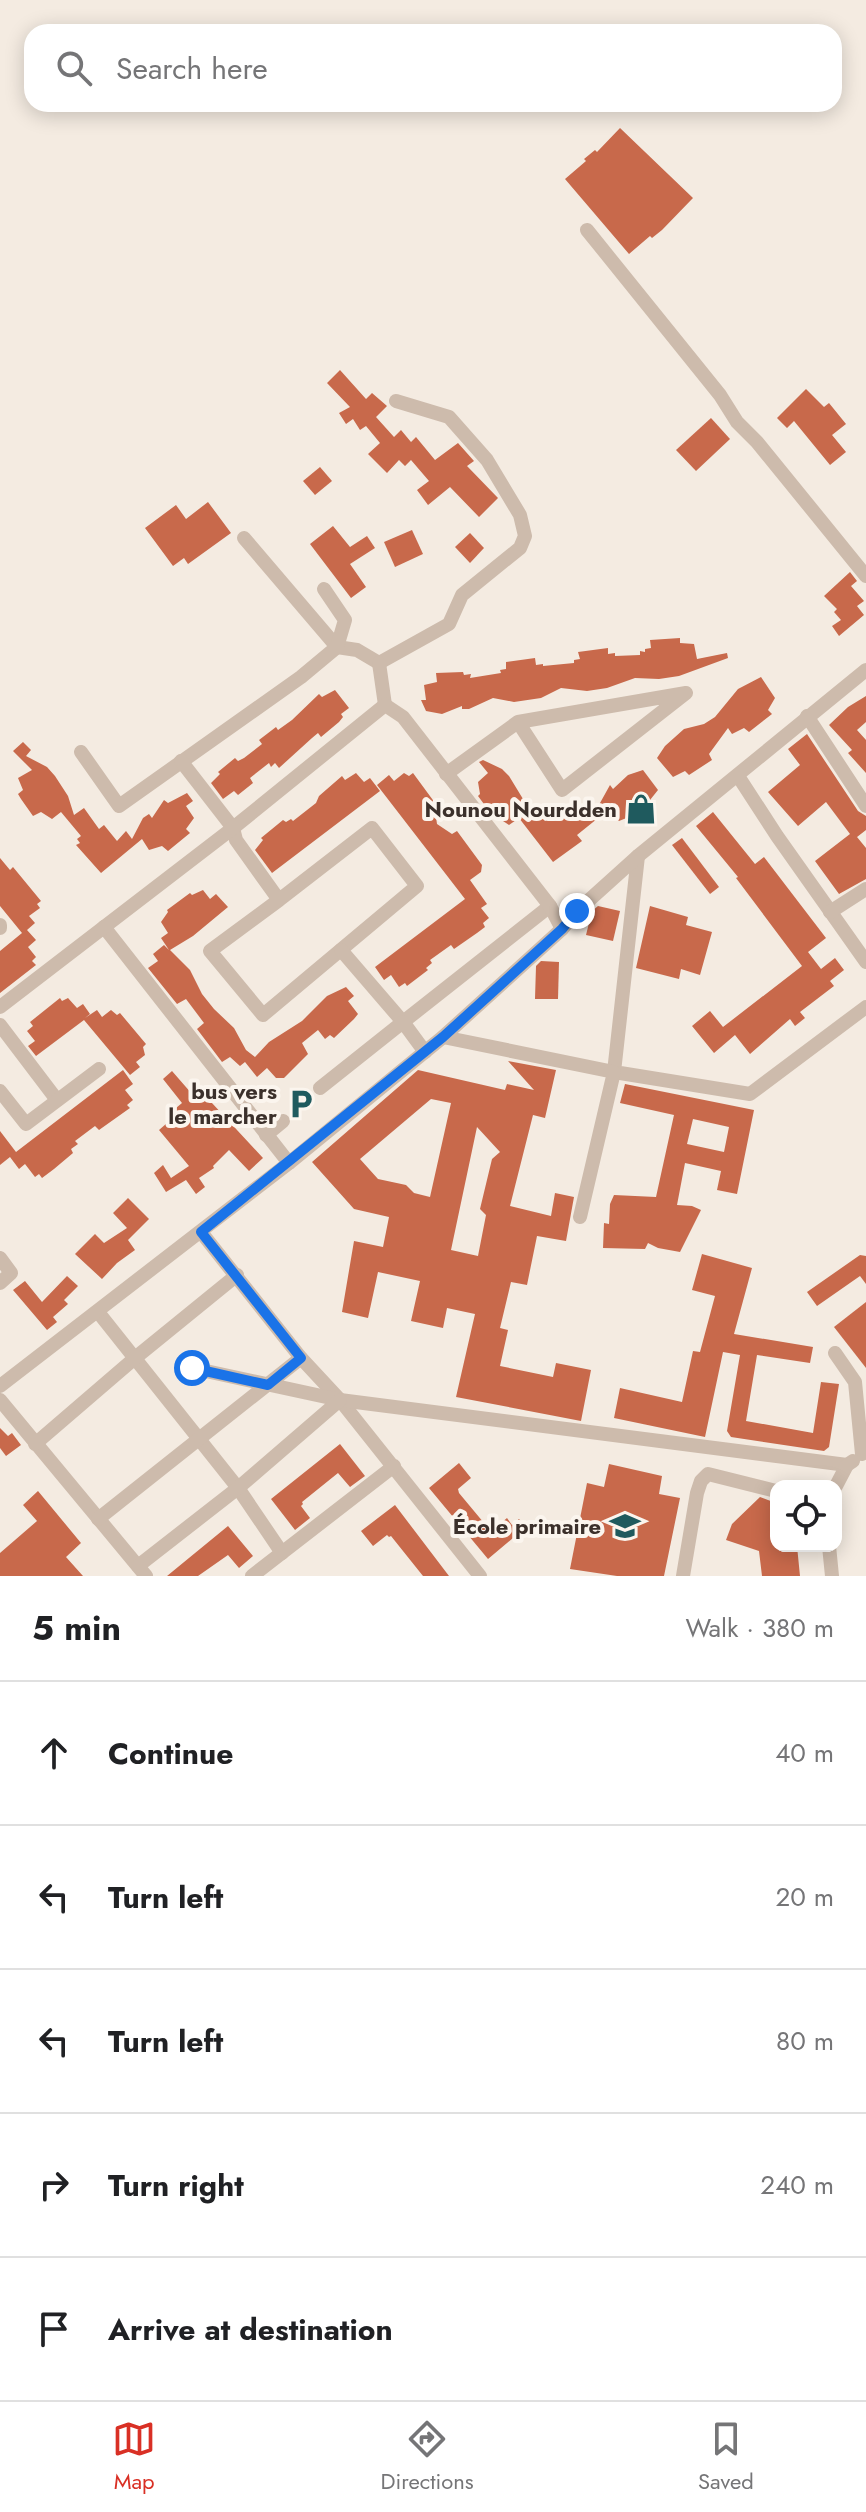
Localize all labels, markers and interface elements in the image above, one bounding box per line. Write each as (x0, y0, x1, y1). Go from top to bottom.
search box (24, 24, 842, 112)
icon: search (52, 46, 96, 90)
text: Search here (116, 47, 268, 90)
shop icon: Nounou Nourdden (624, 792, 658, 826)
place label: Nounou Nourdden (424, 793, 617, 825)
route end (559, 893, 595, 929)
place label: bus vers le marcher (168, 1075, 277, 1132)
parking icon: bus vers le marcher (284, 1087, 318, 1121)
route start (174, 1350, 210, 1386)
map controls (770, 1480, 842, 1552)
button: locate (770, 1480, 842, 1552)
school or university icon: École primaire (608, 1509, 642, 1543)
place label: École primaire (453, 1510, 601, 1542)
text: 5 min (32, 1604, 121, 1653)
text: Walk · 380 m (685, 1609, 834, 1647)
icon: ahead (32, 1731, 76, 1775)
text: Continue (108, 1732, 234, 1775)
text: 40 m (775, 1734, 834, 1772)
icon: left (32, 1875, 76, 1919)
text: Turn left (108, 1876, 223, 1919)
text: 20 m (776, 1878, 834, 1916)
icon: left (32, 2019, 76, 2063)
text: Turn left (108, 2020, 223, 2063)
text: 80 m (776, 2022, 834, 2060)
icon: right (32, 2163, 76, 2207)
text: Turn right (108, 2164, 244, 2207)
text: 240 m (760, 2166, 834, 2204)
icon: arrive (32, 2307, 76, 2351)
text: Arrive at destination (108, 2308, 393, 2351)
tab: Map (112, 2417, 156, 2497)
tab: Directions (381, 2417, 474, 2497)
tab: Saved (698, 2417, 754, 2497)

